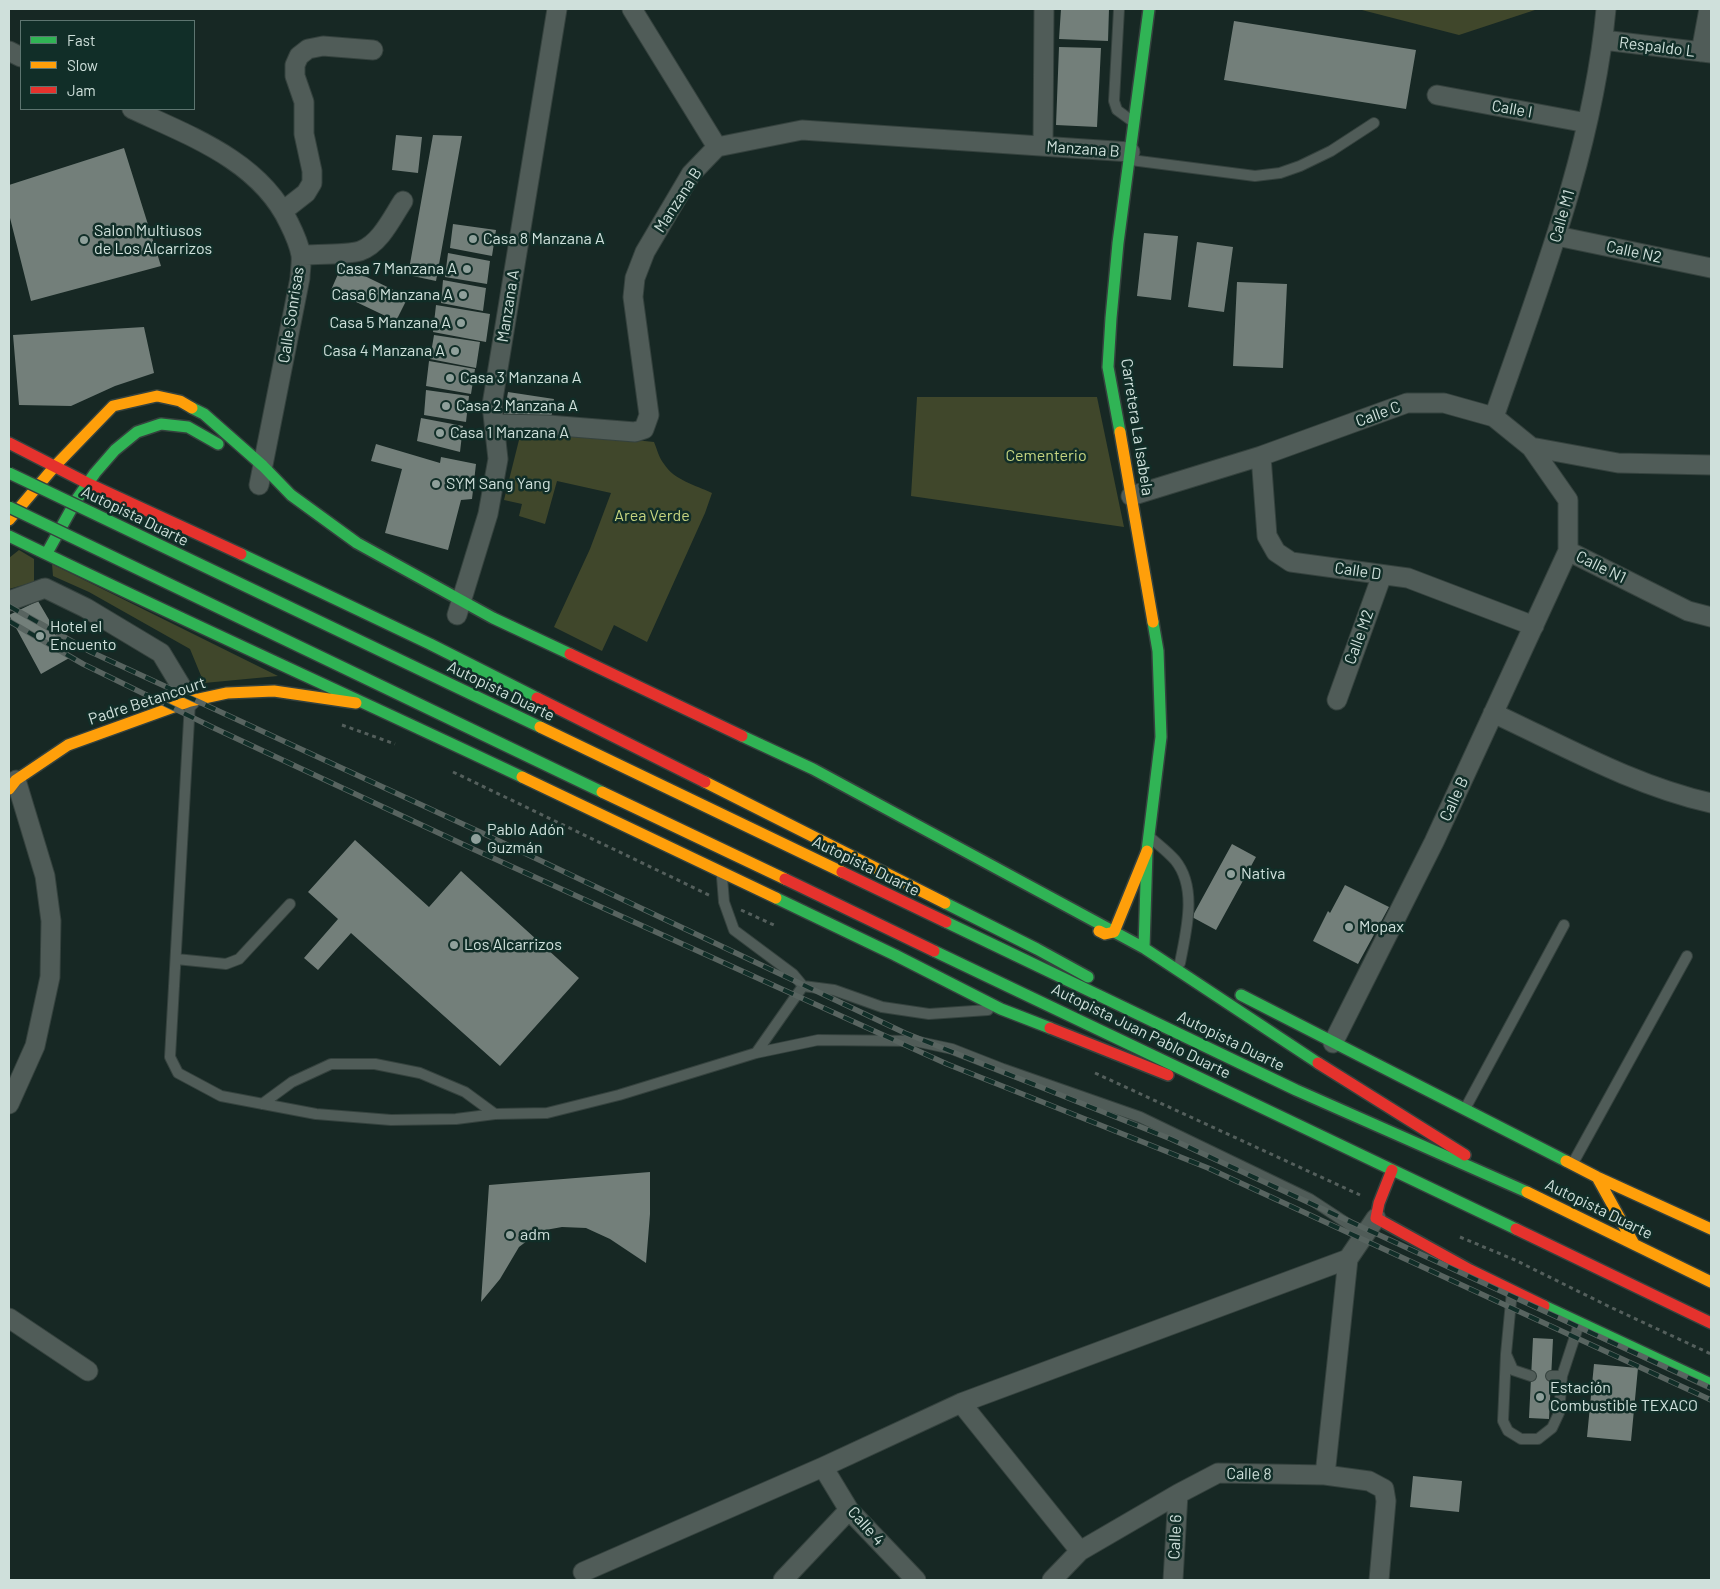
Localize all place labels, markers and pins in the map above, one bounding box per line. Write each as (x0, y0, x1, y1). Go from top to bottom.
place label: Salon Multiusos de Los Alcarrizos (94, 221, 212, 259)
place label: Casa 8 Manzana A (483, 229, 605, 249)
marker: Casa 8 Manzana A (467, 233, 479, 245)
marker: Salon Multiusos de Los Alcarrizos (78, 234, 90, 246)
place label: Casa 7 Manzana A (336, 259, 457, 279)
marker: Casa 7 Manzana A (461, 263, 473, 275)
place label: Casa 6 Manzana A (331, 285, 453, 305)
marker: Casa 6 Manzana A (457, 289, 469, 301)
place label: Casa 5 Manzana A (329, 313, 451, 333)
marker: Casa 5 Manzana A (455, 317, 467, 329)
place label: Casa 4 Manzana A (323, 341, 445, 361)
marker: Casa 4 Manzana A (449, 345, 461, 357)
place label: Casa 3 Manzana A (460, 368, 582, 388)
marker: Casa 3 Manzana A (444, 372, 456, 384)
place label: Casa 2 Manzana A (456, 396, 578, 416)
marker: Casa 2 Manzana A (440, 400, 452, 412)
place label: Casa 1 Manzana A (450, 423, 569, 443)
marker: Casa 1 Manzana A (434, 427, 446, 439)
place label: SYM Sang Yang (446, 474, 550, 494)
marker: SYM Sang Yang (430, 478, 442, 490)
place label: Hotel el Encuento (50, 617, 117, 655)
marker: Hotel el Encuento (34, 630, 46, 642)
place label: Pablo Adón Guzmán (487, 820, 564, 858)
marker: Pablo Adón Guzmán (469, 832, 483, 846)
place label: Nativa (1241, 864, 1285, 884)
marker: Nativa (1225, 868, 1237, 880)
place label: Mopax (1359, 917, 1404, 937)
marker: Mopax (1343, 921, 1355, 933)
place label: Los Alcarrizos (464, 935, 562, 955)
marker: Los Alcarrizos (448, 939, 460, 951)
place label: adm (520, 1225, 550, 1245)
marker: adm (504, 1229, 516, 1241)
place label: Estación Combustible TEXACO (1550, 1378, 1698, 1416)
marker: Estación Combustible TEXACO (1534, 1391, 1546, 1403)

